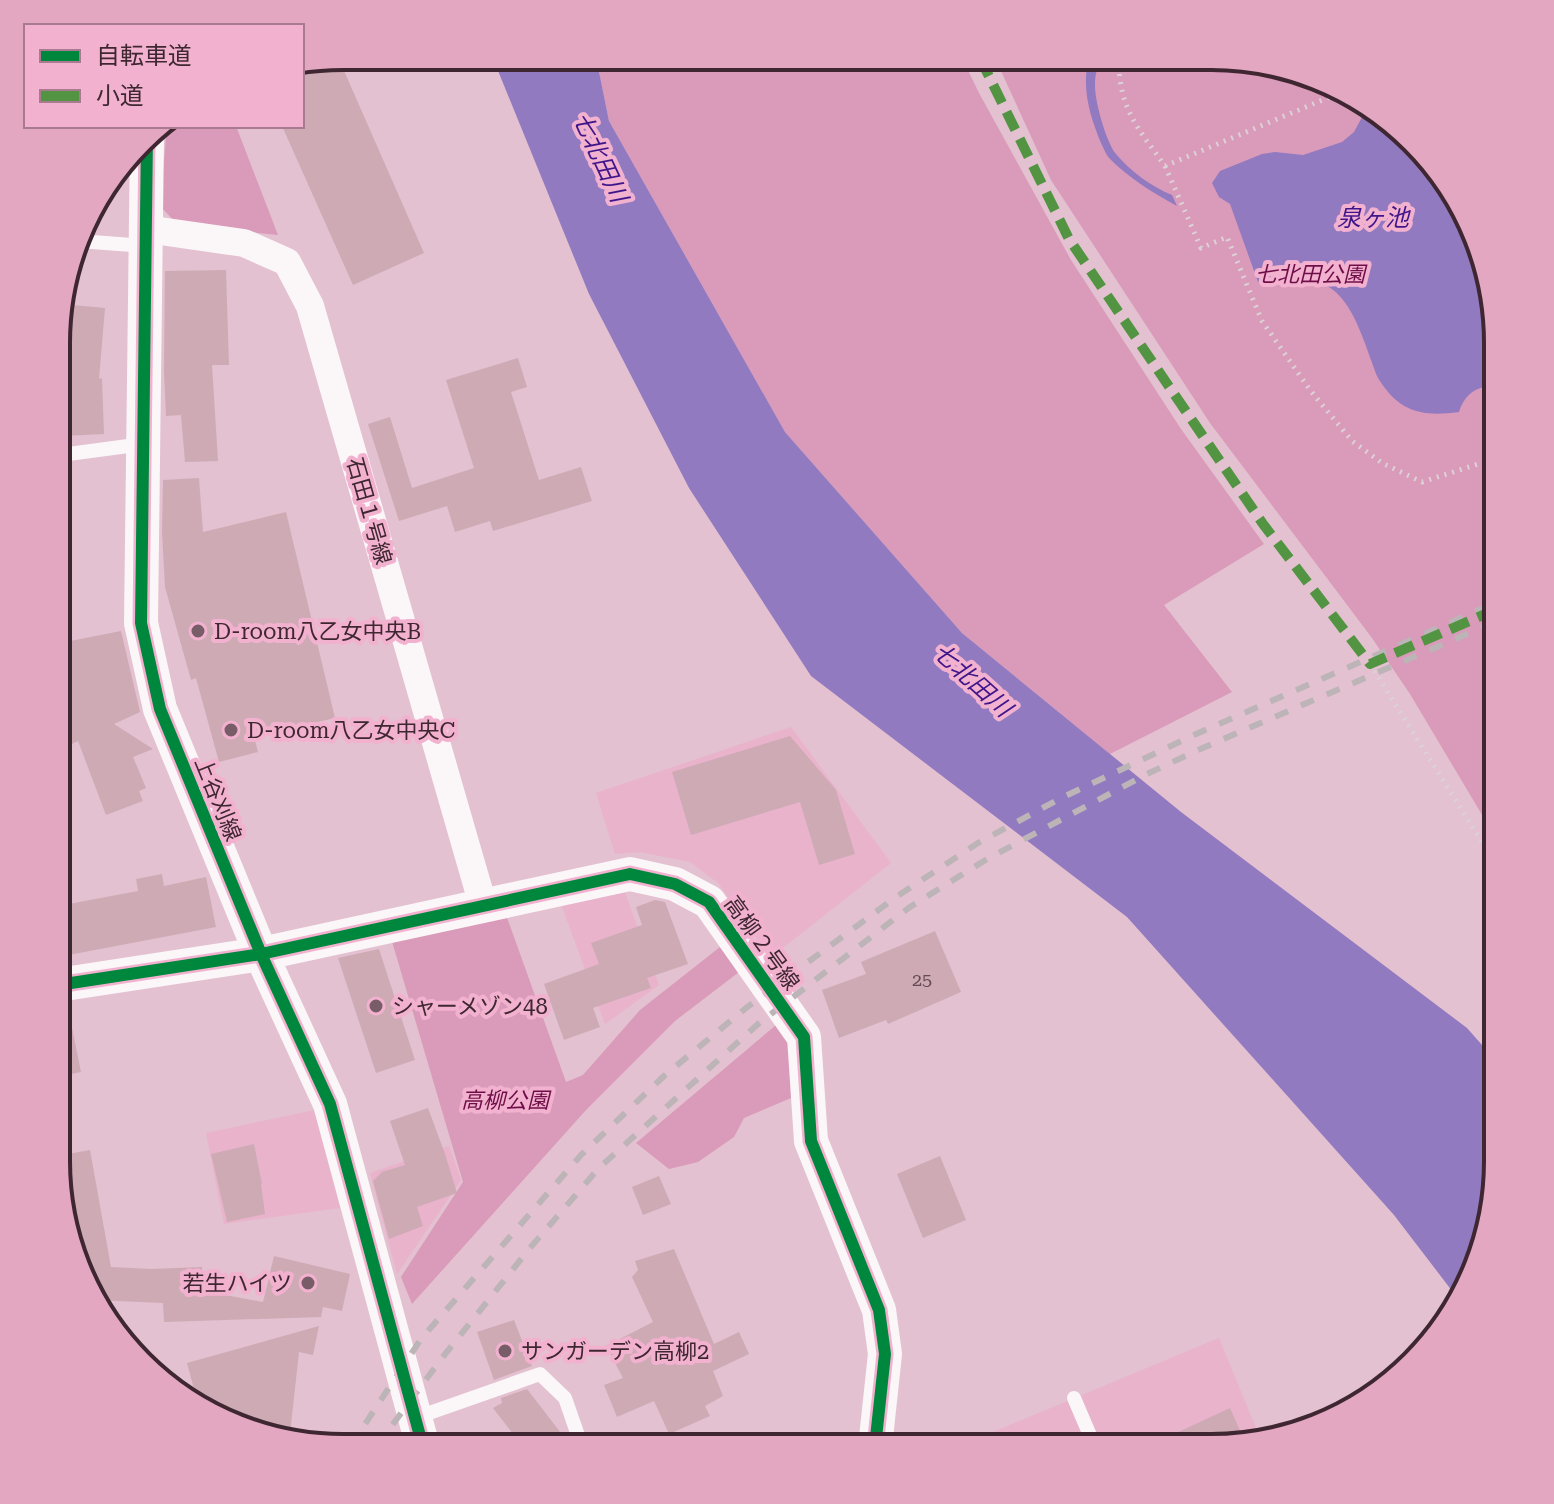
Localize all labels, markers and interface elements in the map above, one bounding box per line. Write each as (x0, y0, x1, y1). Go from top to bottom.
legend (24, 24, 304, 128)
text: 自転車道 (96, 42, 192, 70)
text: 小道 (96, 82, 144, 110)
water label: 七北田川 (567, 108, 634, 209)
water label: 泉ヶ池 (1337, 204, 1411, 232)
park label: 七北田公園 (1255, 262, 1368, 287)
street label: 石田１号線 (342, 455, 396, 567)
place label: D-room八乙女中央B (214, 619, 421, 644)
marker: D-room八乙女中央B (189, 622, 207, 640)
water label: 七北田川 (927, 637, 1019, 725)
place label: D-room八乙女中央C (247, 718, 455, 743)
marker: D-room八乙女中央C (222, 721, 240, 739)
street label: 上谷刈線 (190, 754, 246, 844)
street label: 高柳２号線 (720, 891, 804, 995)
house number: 25 (912, 969, 932, 990)
place label: シャーメゾン48 (392, 994, 548, 1019)
marker: シャーメゾン48 (367, 997, 385, 1015)
park label: 高柳公園 (461, 1088, 552, 1113)
place label: 若生ハイツ (182, 1271, 292, 1296)
marker: 若生ハイツ (299, 1274, 317, 1292)
place label: サンガーデン高柳2 (521, 1339, 709, 1364)
marker: サンガーデン高柳2 (496, 1342, 514, 1360)

